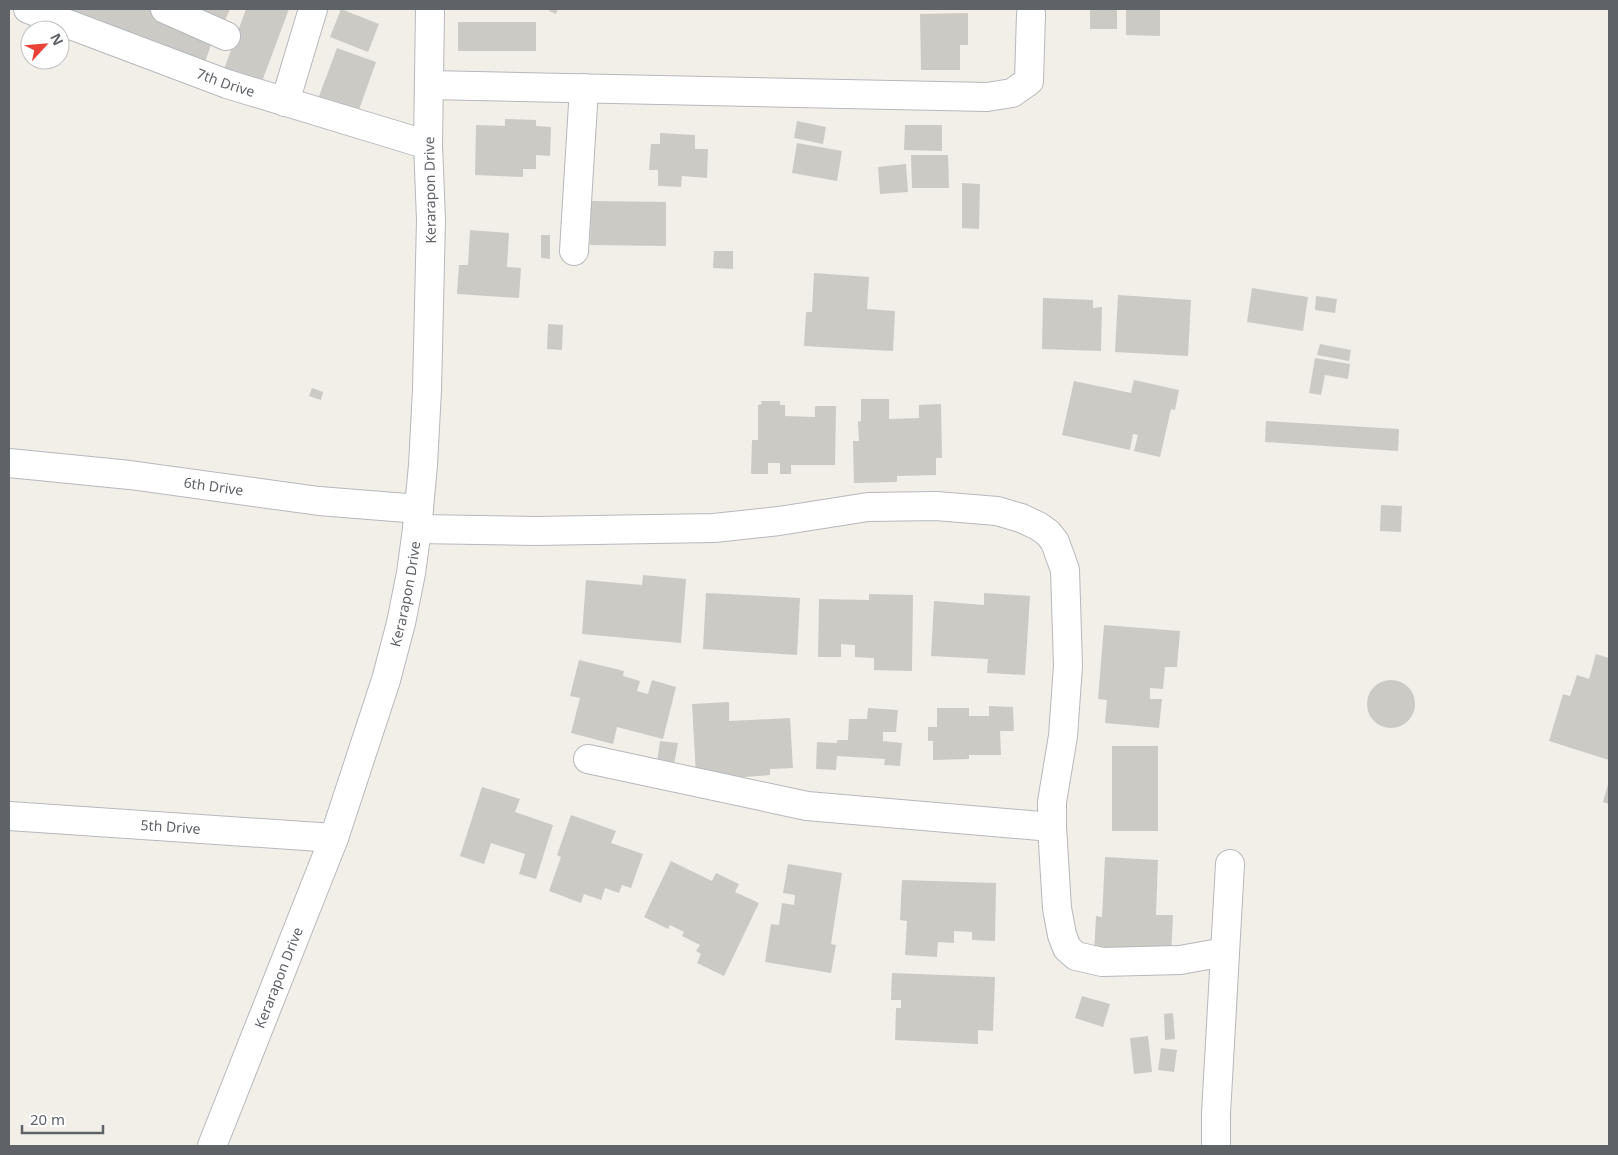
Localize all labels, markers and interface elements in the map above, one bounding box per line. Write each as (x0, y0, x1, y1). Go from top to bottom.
north arrow (20, 20, 70, 70)
text: N (46, 30, 68, 48)
street label: 7th Drive (194, 63, 257, 101)
street label: Kerarapon Drive (419, 136, 440, 244)
street label: 6th Drive (183, 473, 245, 500)
street label: Kerarapon Drive (385, 540, 424, 649)
street label: 5th Drive (140, 815, 201, 838)
street label: Kerarapon Drive (250, 924, 307, 1031)
scale bar (22, 1102, 104, 1134)
text: 20 m (30, 1109, 65, 1129)

